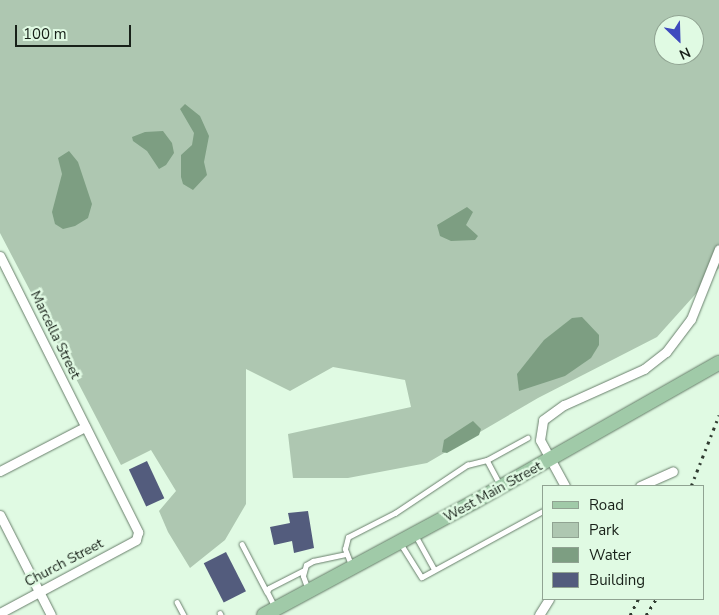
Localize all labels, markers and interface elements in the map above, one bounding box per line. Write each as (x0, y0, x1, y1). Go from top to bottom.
scale bar (18, 15, 134, 47)
north arrow (654, 15, 704, 65)
text: 100 m (23, 24, 67, 44)
text: N (676, 42, 694, 64)
street label: Marcella Street (26, 288, 84, 382)
street label: West Main Street (441, 458, 545, 526)
legend (542, 485, 704, 600)
text: Road (589, 495, 624, 515)
text: Park (589, 520, 619, 540)
street label: Church Street (22, 535, 106, 591)
text: Water (589, 545, 631, 565)
text: Building (589, 570, 645, 590)

